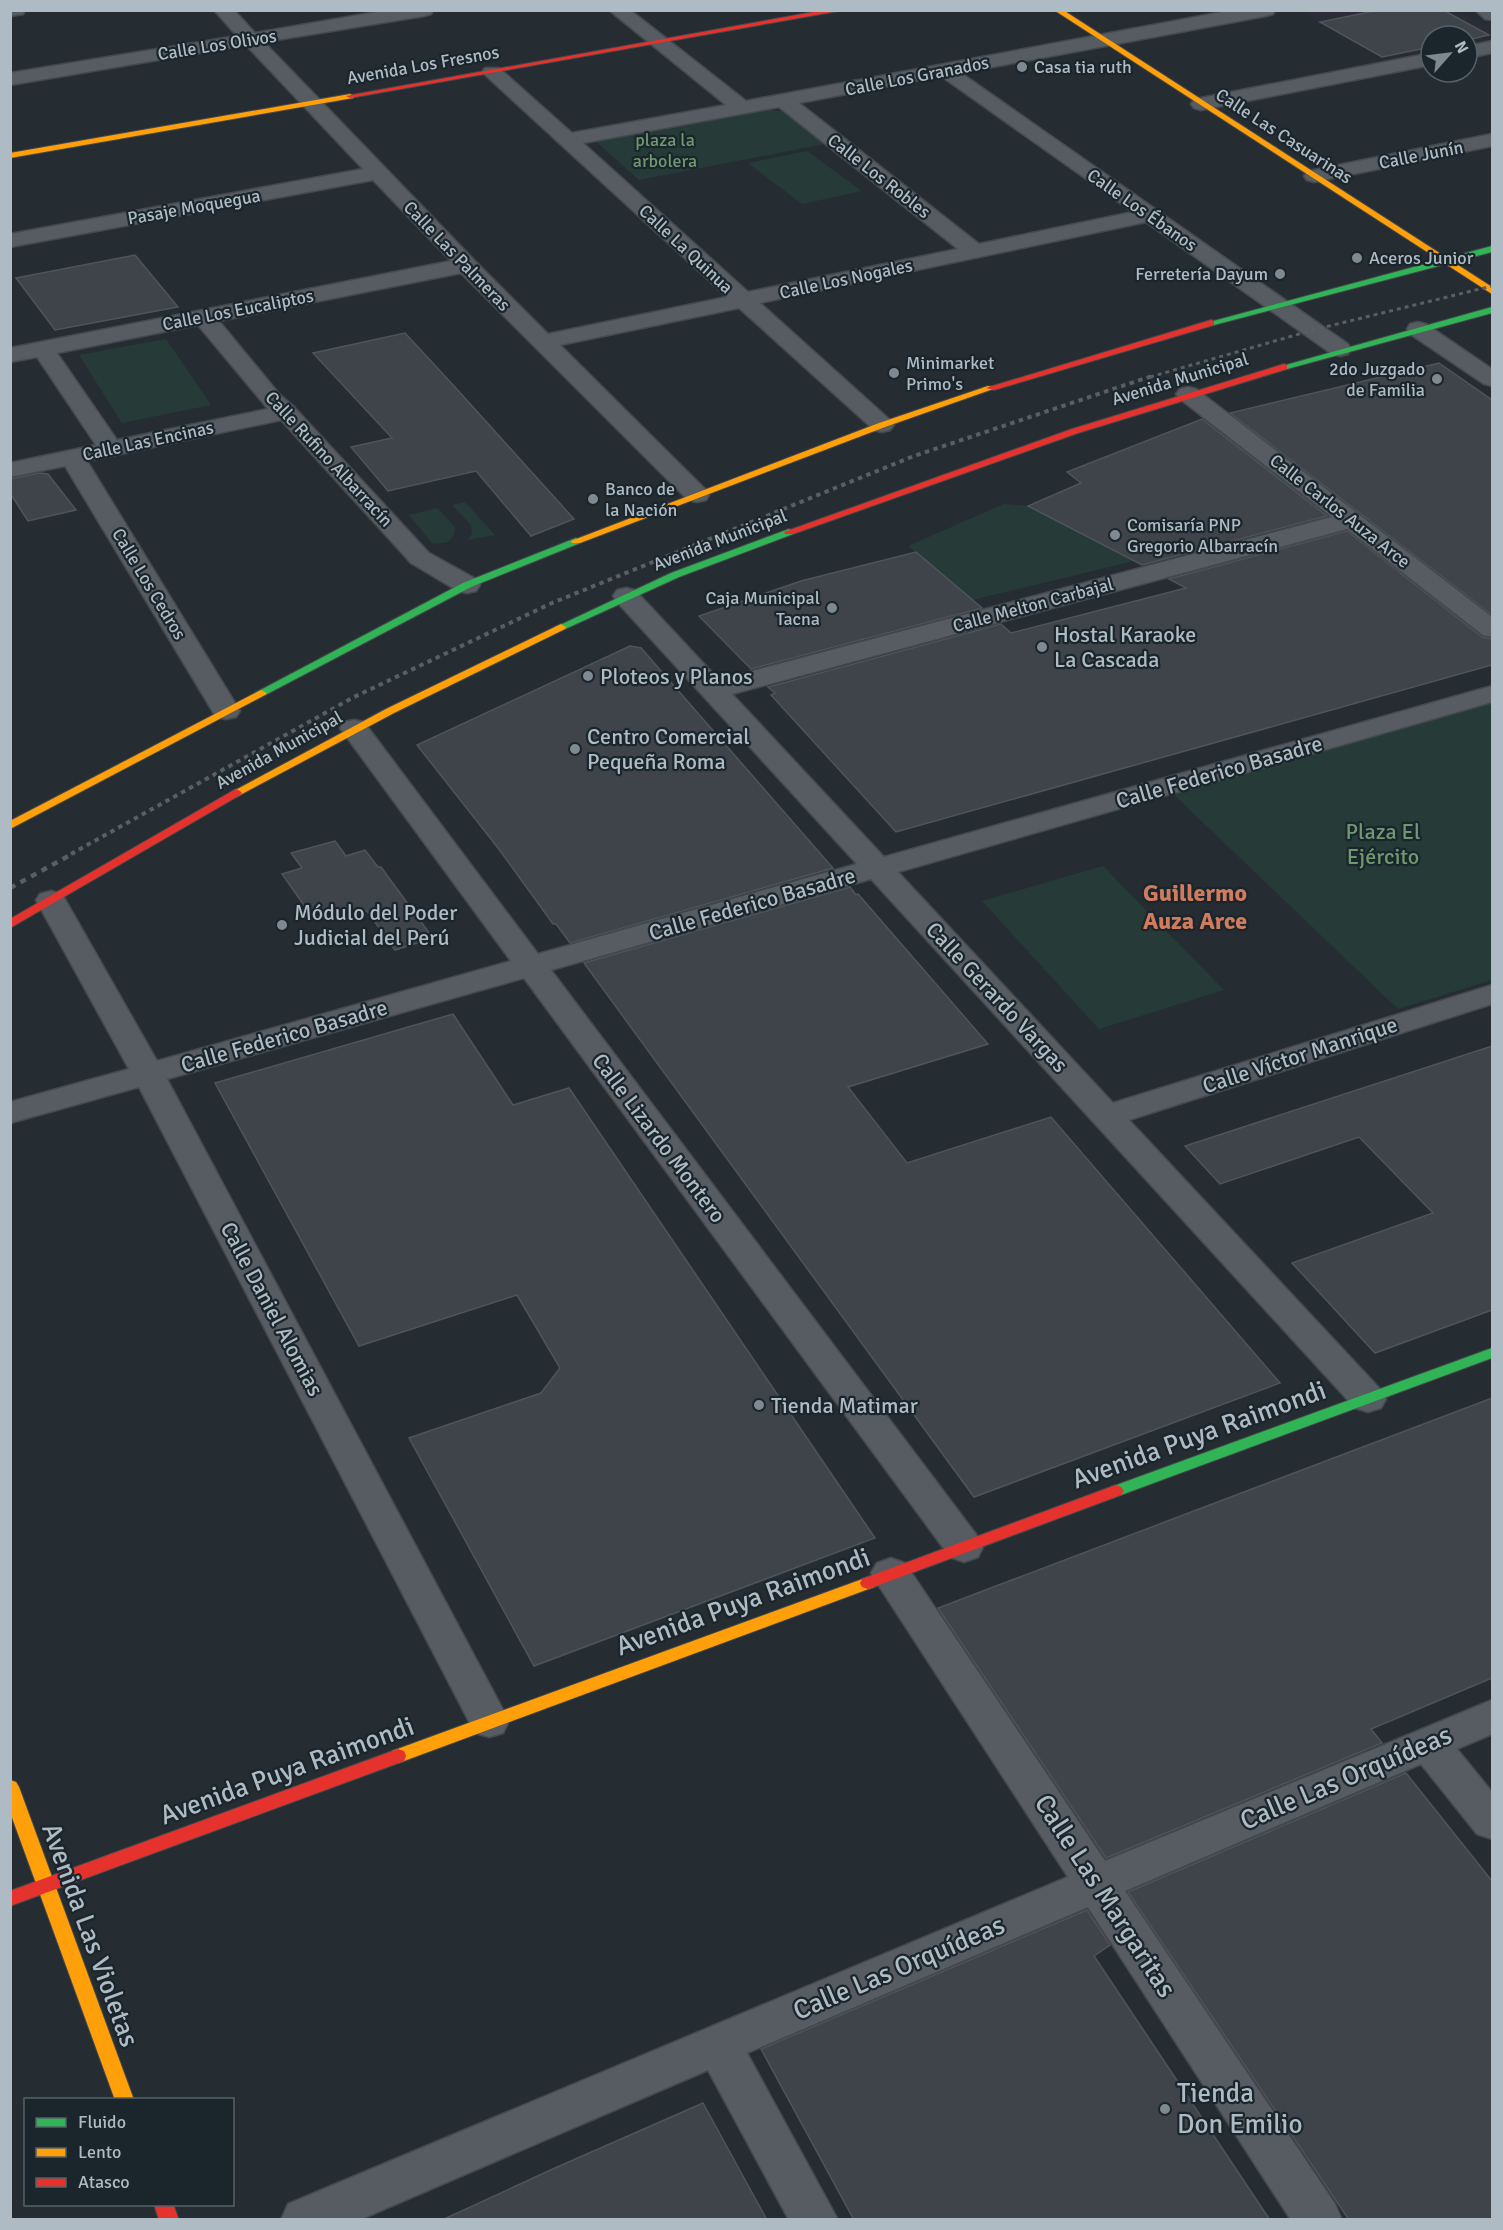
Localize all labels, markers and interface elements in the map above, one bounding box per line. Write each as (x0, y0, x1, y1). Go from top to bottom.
north arrow (1419, 24, 1479, 84)
street label: Calle Los Olivos (156, 25, 278, 65)
text: N (1450, 38, 1473, 57)
street label: Avenida Los Fresnos (345, 41, 501, 89)
street label: Calle Los Granados (843, 51, 991, 101)
place label: Casa tia ruth (1034, 56, 1132, 78)
marker: Casa tia ruth (1015, 60, 1029, 74)
street label: Calle Las Casuarinas (1212, 84, 1357, 188)
park label: plaza la arbolera (633, 129, 697, 172)
street label: Calle Los Robles (823, 129, 935, 223)
street label: Calle Junín (1377, 136, 1465, 174)
street label: Calle Los Ébanos (1083, 164, 1201, 256)
street label: Pasaje Moquegua (126, 184, 262, 230)
street label: Calle Las Palmeras (399, 196, 515, 316)
street label: Calle La Quinua (634, 200, 738, 298)
place label: Aceros Junior (1369, 247, 1474, 269)
marker: Aceros Junior (1350, 251, 1364, 265)
street label: Calle Los Nogales (778, 254, 915, 304)
place label: Ferretería Dayum (1135, 263, 1268, 285)
marker: Ferretería Dayum (1273, 267, 1287, 281)
street label: Calle Los Eucaliptos (161, 285, 316, 335)
street label: Avenida Municipal (1109, 348, 1251, 410)
place label: Minimarket Primo's (906, 352, 994, 395)
place label: 2do Juzgado de Familia (1329, 358, 1425, 401)
marker: Minimarket Primo's (887, 366, 901, 380)
marker: 2do Juzgado de Familia (1430, 372, 1444, 386)
street label: Calle Rufino Albarracín (261, 387, 397, 531)
street label: Calle Las Encinas (80, 416, 216, 466)
street label: Calle Carlos Auza Arce (1265, 449, 1415, 573)
place label: Banco de la Nación (605, 478, 677, 521)
marker: Banco de la Nación (586, 492, 600, 506)
street label: Avenida Municipal (650, 504, 790, 576)
place label: Comisaría PNP Gregorio Albarracín (1127, 514, 1278, 557)
street label: Calle Los Cedros (107, 524, 191, 644)
marker: Comisaría PNP Gregorio Albarracín (1108, 528, 1122, 542)
street label: Calle Melton Carbajal (950, 573, 1116, 637)
place label: Caja Municipal Tacna (705, 587, 820, 630)
marker: Caja Municipal Tacna (825, 601, 839, 615)
place label: Hostal Karaoke La Cascada (1054, 621, 1196, 673)
marker: Hostal Karaoke La Cascada (1035, 640, 1049, 654)
place label: Ploteos y Planos (600, 663, 753, 690)
marker: Ploteos y Planos (581, 669, 595, 683)
street label: Avenida Municipal (212, 706, 346, 794)
place label: Centro Comercial Pequeña Roma (587, 723, 750, 775)
street label: Calle Federico Basadre (1113, 730, 1325, 814)
marker: Centro Comercial Pequeña Roma (568, 742, 582, 756)
park label: Plaza El Ejército (1346, 818, 1420, 870)
street label: Calle Federico Basadre (646, 862, 858, 946)
district label: Guillermo Auza Arce (1143, 878, 1247, 936)
place label: Módulo del Poder Judicial del Perú (294, 899, 457, 951)
street label: Calle Gerardo Vargas (920, 916, 1074, 1078)
marker: Módulo del Poder Judicial del Perú (275, 918, 289, 932)
street label: Calle Federico Basadre (178, 994, 390, 1078)
street label: Calle Víctor Manrique (1199, 1011, 1401, 1099)
street label: Calle Lizardo Montero (586, 1048, 732, 1228)
street label: Calle Daniel Alomias (215, 1217, 329, 1401)
street label: Avenida Puya Raimondi (1067, 1374, 1331, 1496)
place label: Tienda Matimar (771, 1392, 918, 1419)
marker: Tienda Matimar (752, 1398, 766, 1412)
street label: Avenida Puya Raimondi (611, 1541, 875, 1663)
street label: Avenida Puya Raimondi (155, 1710, 419, 1832)
street label: Calle Las Orquídeas (1235, 1718, 1457, 1838)
street label: Calle Las Margaritas (1027, 1788, 1183, 2004)
street label: Avenida Las Violetas (34, 1819, 146, 2051)
street label: Calle Las Orquídeas (788, 1908, 1010, 2028)
place label: Tienda Don Emilio (1177, 2077, 1302, 2141)
legend (24, 2098, 234, 2206)
marker: Tienda Don Emilio (1158, 2102, 1172, 2116)
text: Fluido (78, 2111, 126, 2133)
text: Lento (78, 2141, 121, 2163)
text: Atasco (78, 2171, 130, 2193)

